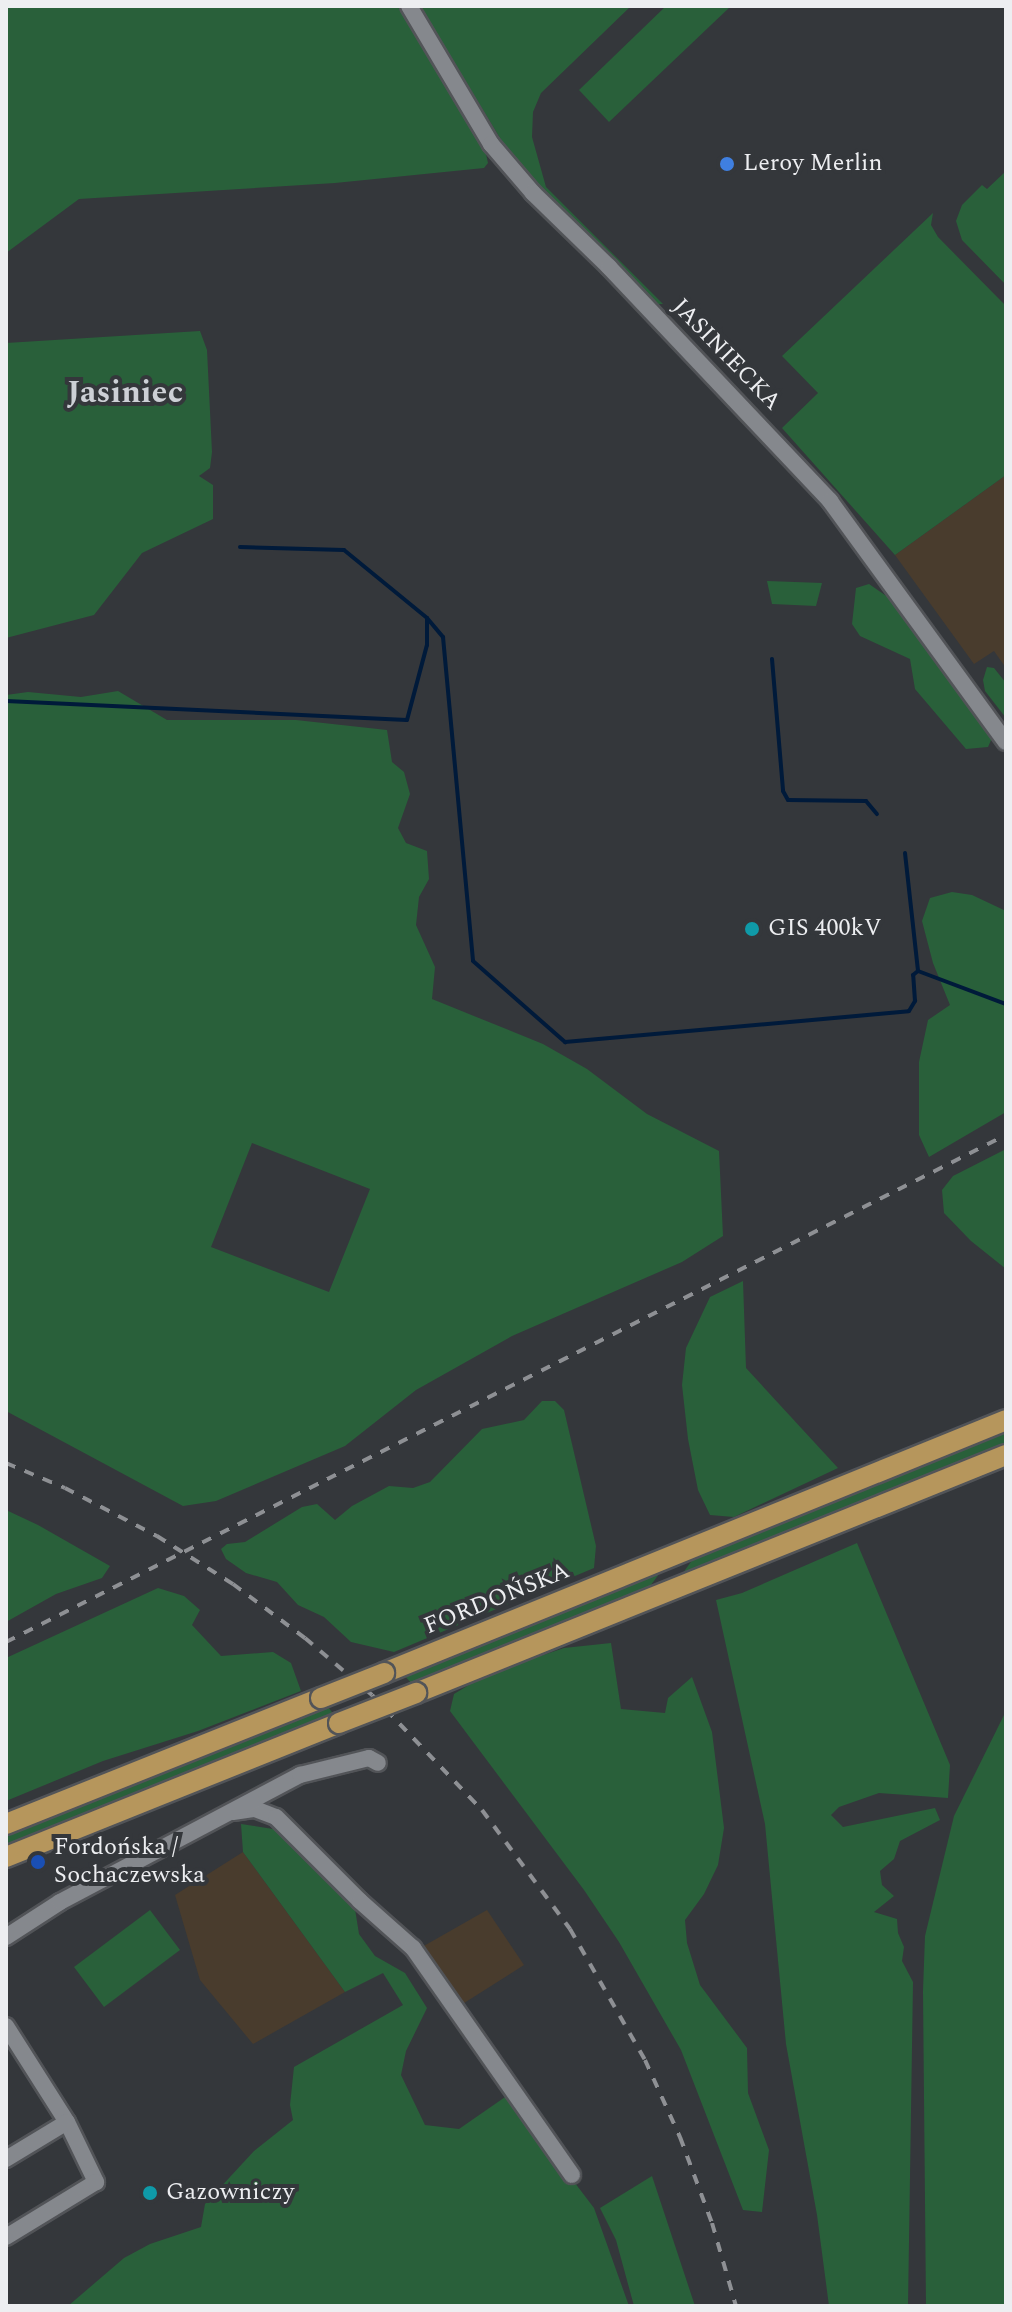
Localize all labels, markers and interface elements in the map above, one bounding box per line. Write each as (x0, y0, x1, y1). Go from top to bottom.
place label: Leroy Merlin (743, 150, 882, 178)
marker: Leroy Merlin (718, 155, 736, 173)
street label: JASINIECKA (665, 293, 787, 417)
district label: Jasiniec (67, 374, 183, 412)
place label: GIS 400kV (768, 915, 882, 943)
marker: GIS 400kV (743, 920, 761, 938)
street label: FORDOŃSKA (420, 1557, 574, 1641)
place label: Fordońska / Sochaczewska (54, 1834, 205, 1890)
marker: Fordońska / Sochaczewska (29, 1853, 47, 1871)
place label: Gazowniczy (166, 2179, 294, 2207)
marker: Gazowniczy (141, 2184, 159, 2202)

